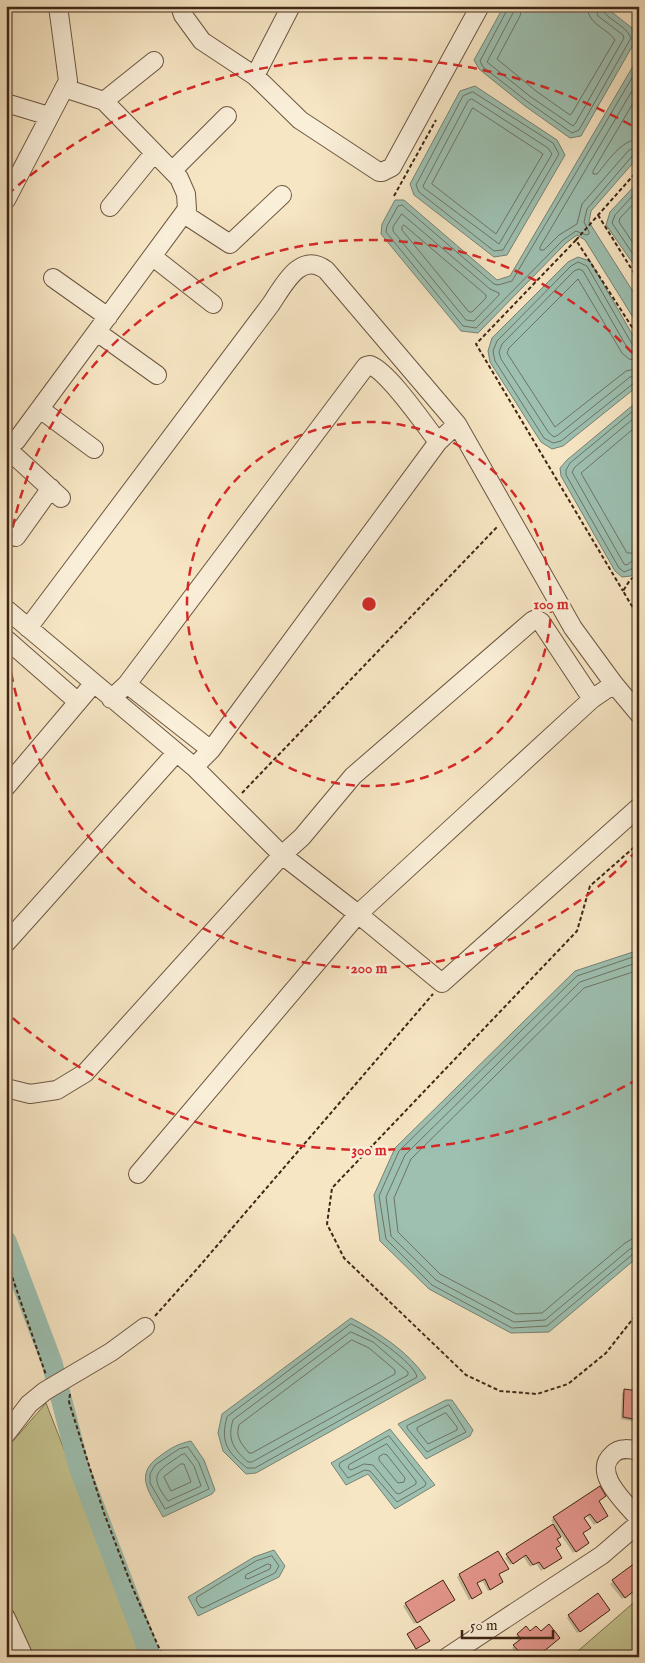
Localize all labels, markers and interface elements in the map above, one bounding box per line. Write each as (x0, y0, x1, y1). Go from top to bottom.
centre of rings (360, 595, 378, 613)
text: 100 m (533, 595, 569, 614)
text: 200 m (351, 959, 388, 978)
text: 300 m (351, 1141, 387, 1160)
scale bar (462, 1608, 554, 1640)
text: 50 m (470, 1616, 498, 1635)

